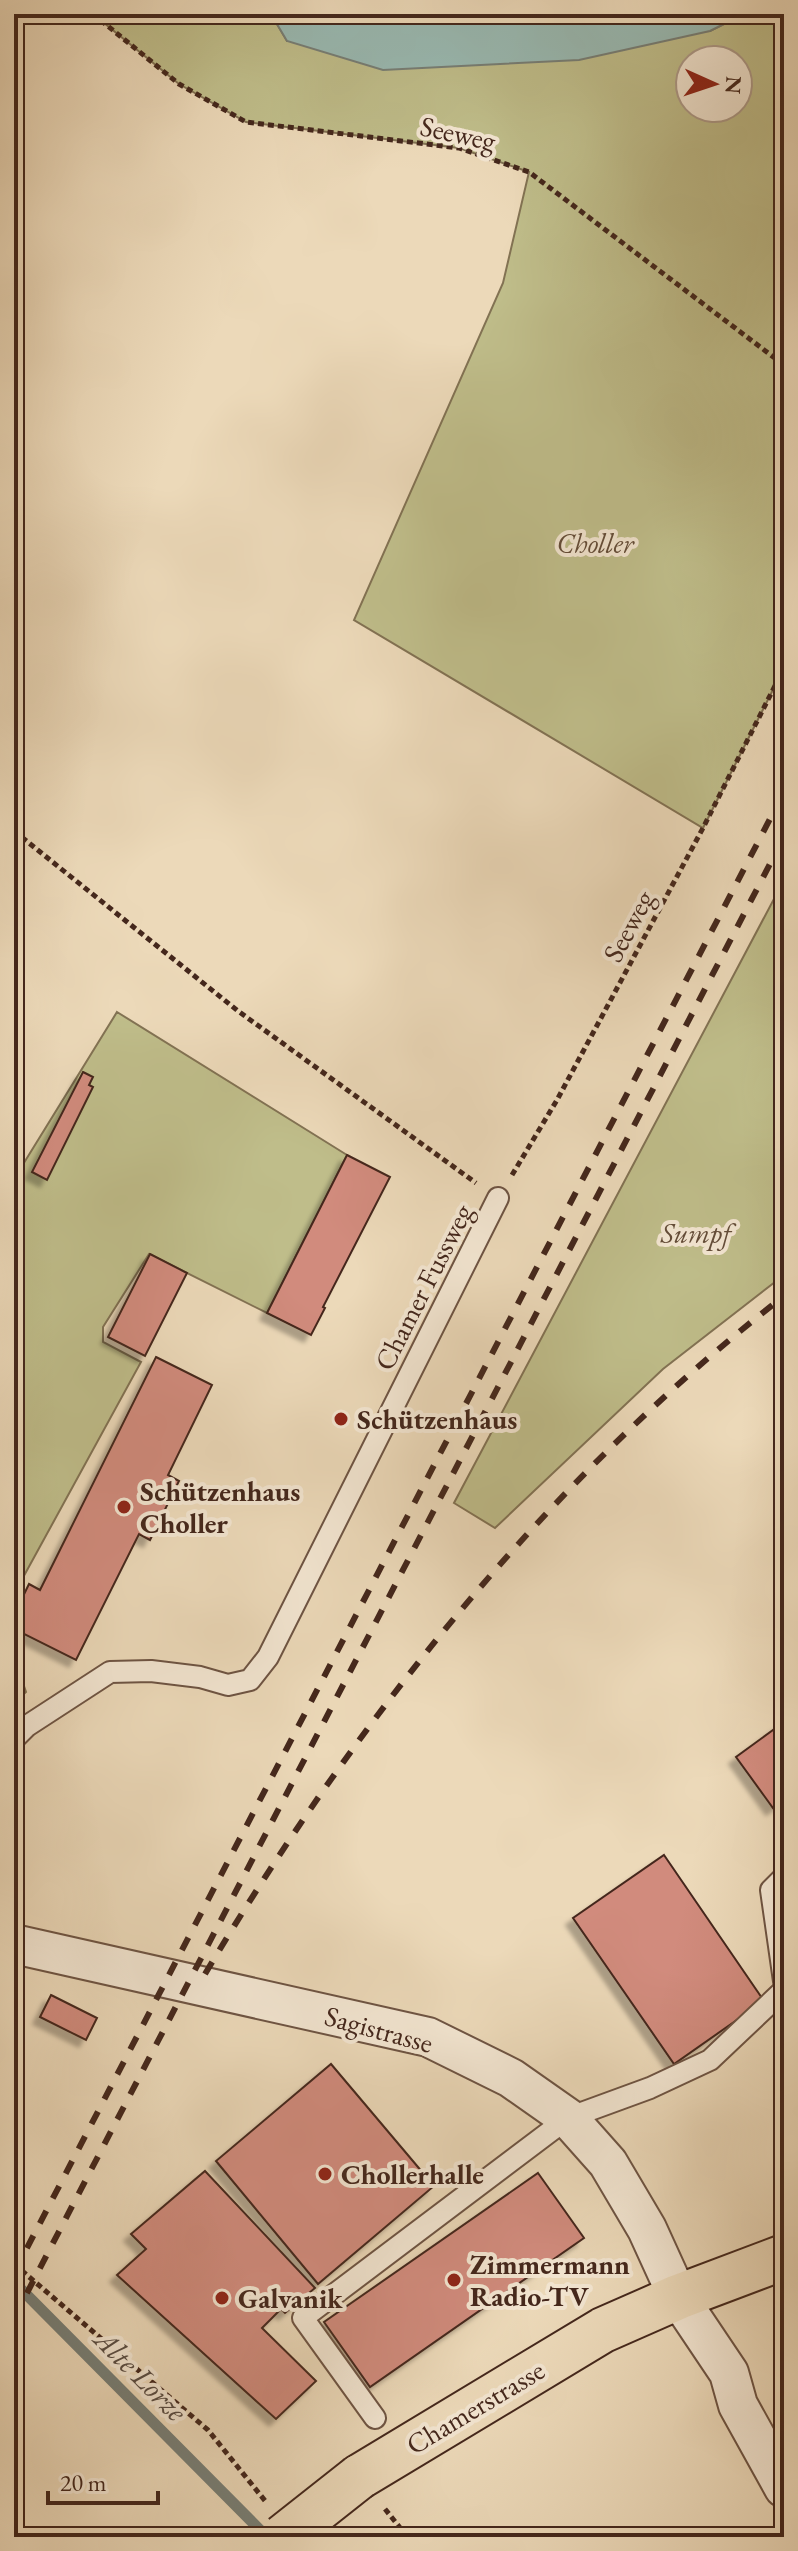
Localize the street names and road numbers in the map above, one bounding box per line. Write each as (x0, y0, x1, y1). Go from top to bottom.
street label: Seeweg (417, 107, 500, 159)
street label: Seeweg (594, 883, 662, 968)
street label: Chamer Fussweg (366, 1197, 481, 1376)
street label: Sagistrasse (321, 1997, 437, 2061)
street label: Chamerstrasse (399, 2352, 551, 2462)

